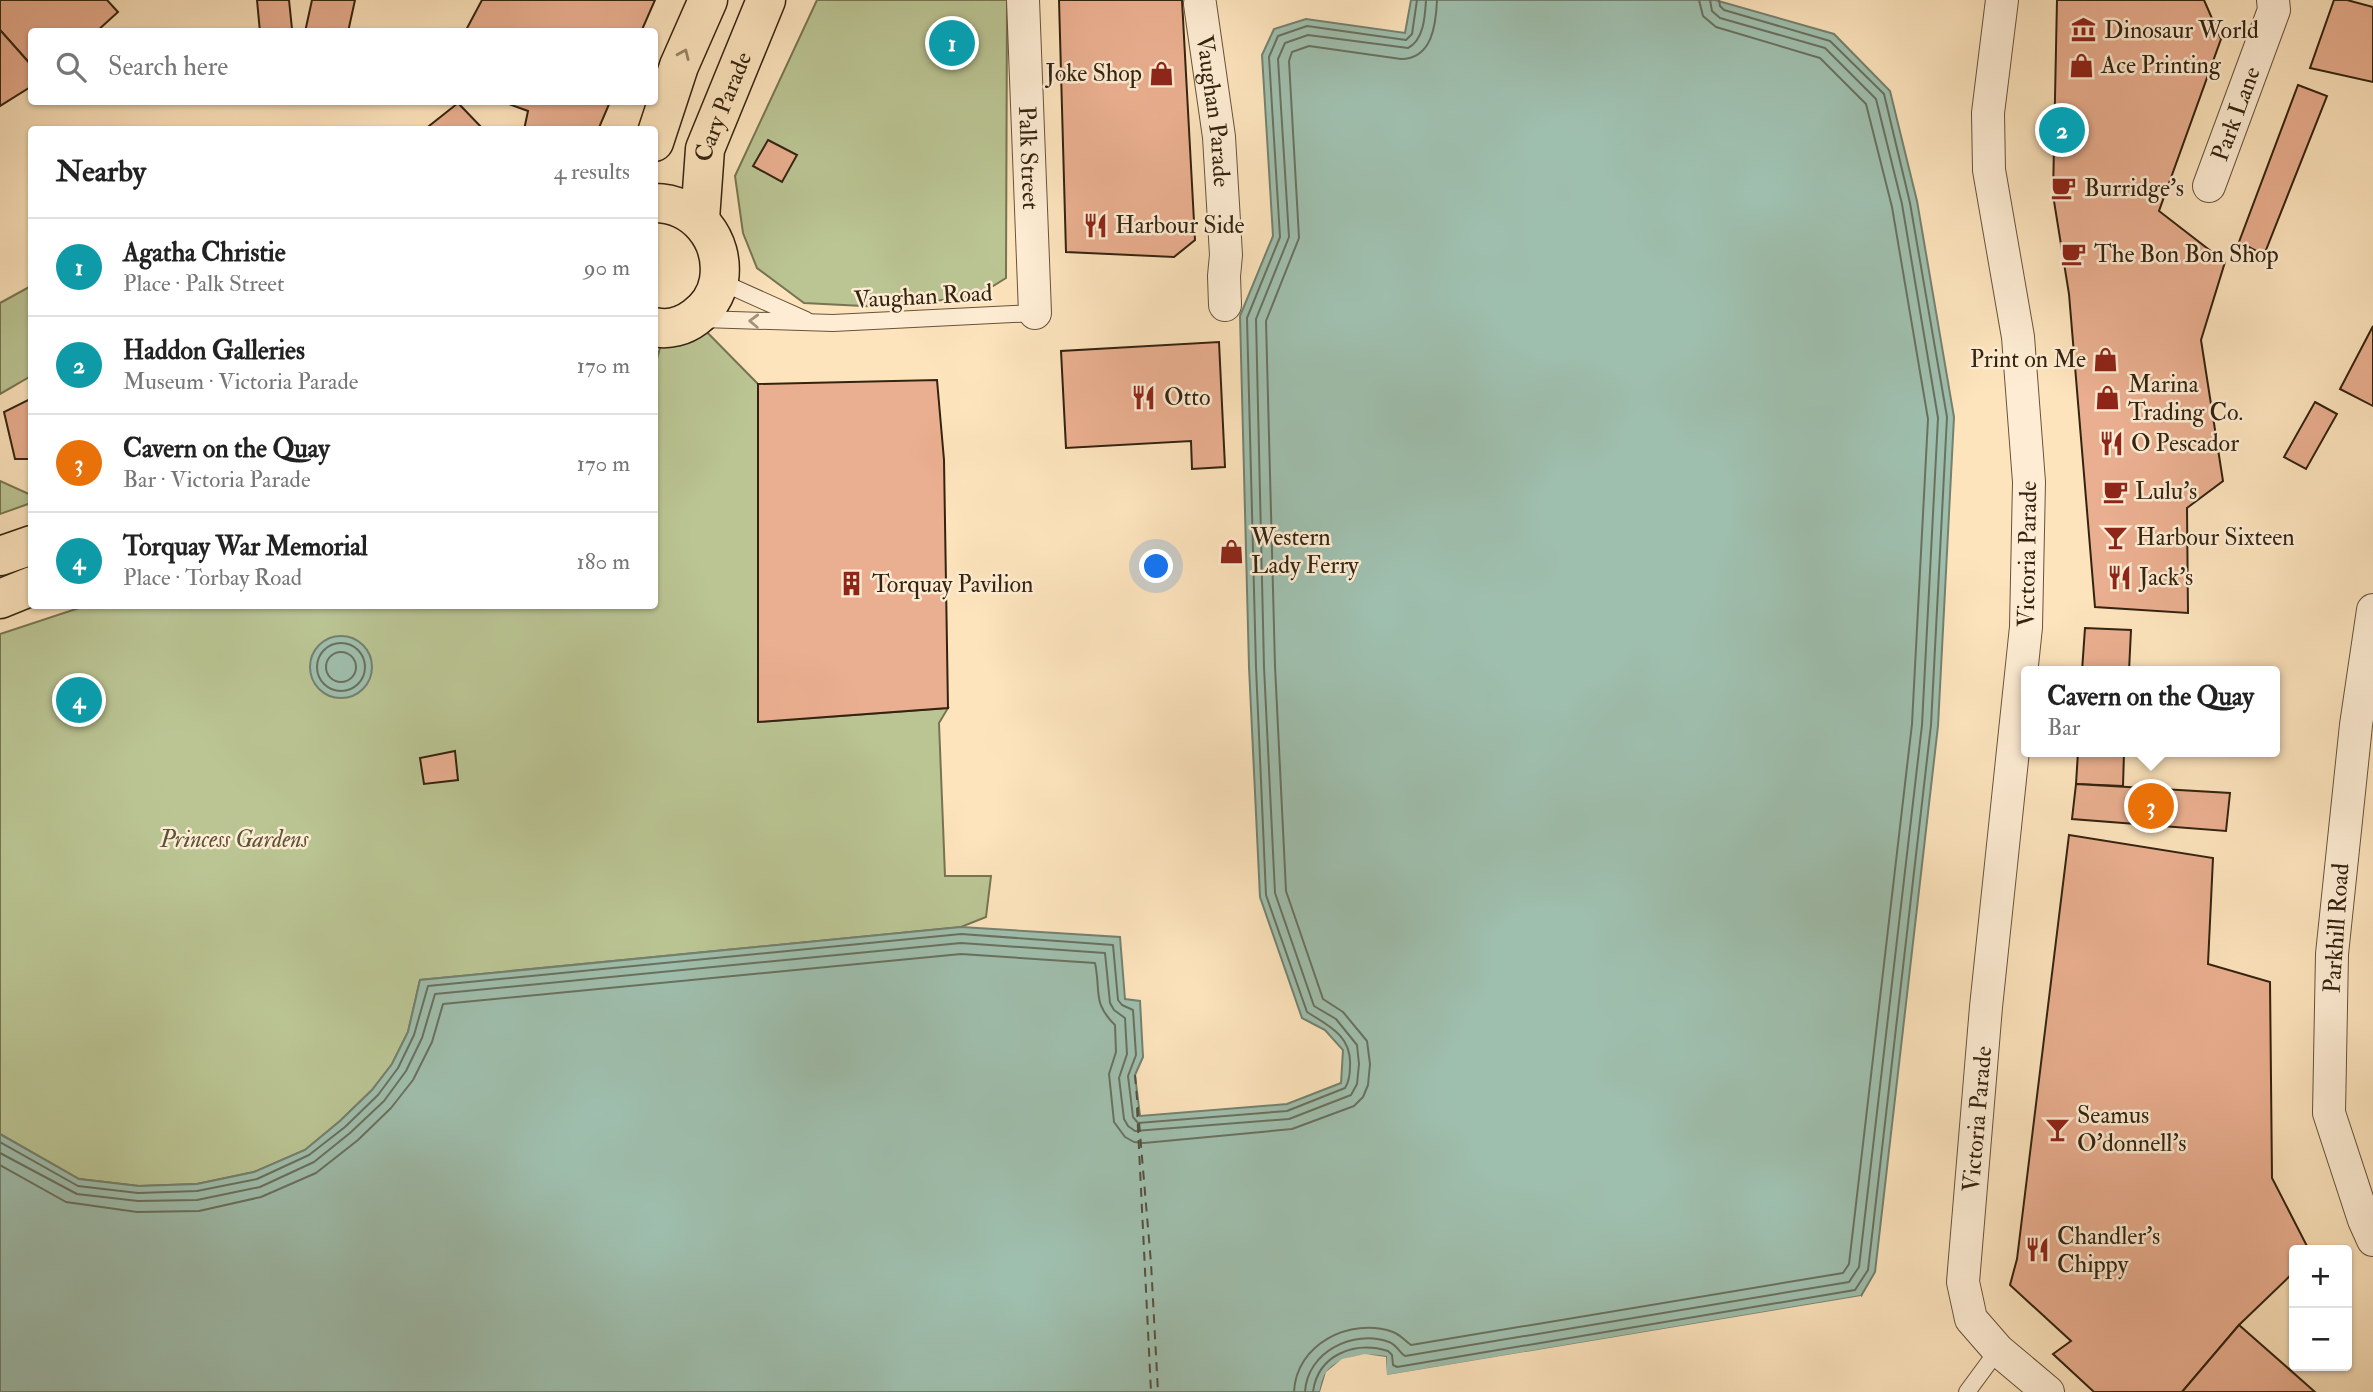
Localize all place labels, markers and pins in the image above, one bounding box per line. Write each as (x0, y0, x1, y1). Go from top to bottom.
place label: Dinosaur World (2104, 15, 2259, 46)
museum icon: Dinosaur World (2070, 16, 2098, 44)
pin: 1 (929, 17, 975, 69)
place label: Ace Printing (2100, 50, 2222, 81)
shop icon: Ace Printing (2067, 51, 2095, 79)
place label: Joke Shop (1044, 58, 1142, 89)
shop icon: Joke Shop (1148, 59, 1176, 87)
pin: 2 (2039, 104, 2085, 156)
place label: Burridge's (2084, 173, 2184, 204)
cafe icon: Burridge's (2050, 174, 2078, 202)
place label: Harbour Side (1115, 210, 1245, 241)
restaurant icon: Harbour Side (1081, 211, 1109, 239)
place label: The Bon Bon Shop (2094, 239, 2279, 270)
cafe icon: The Bon Bon Shop (2060, 240, 2088, 268)
place label: Print on Me (1970, 344, 2086, 375)
shop icon: Print on Me (2092, 345, 2120, 373)
place label: Marina Trading Co. (2128, 369, 2243, 428)
place label: Otto (1164, 382, 1211, 413)
restaurant icon: Otto (1130, 383, 1158, 411)
shop icon: Marina Trading Co. (2094, 384, 2122, 412)
place label: O Pescador (2131, 428, 2239, 459)
restaurant icon: O Pescador (2097, 429, 2125, 457)
place label: Lulu's (2135, 476, 2197, 507)
cafe icon: Lulu's (2101, 477, 2129, 505)
place label: Western Lady Ferry (1250, 522, 1359, 581)
place label: Harbour Sixteen (2136, 522, 2295, 553)
bar icon: Harbour Sixteen (2102, 523, 2130, 551)
shop icon: Western Lady Ferry (1217, 537, 1245, 565)
place label: Jack's (2138, 562, 2193, 593)
restaurant icon: Jack's (2105, 563, 2133, 591)
place label: Torquay Pavilion (872, 569, 1033, 600)
building icon: Torquay Pavilion (838, 570, 866, 598)
pin: 4 (56, 674, 102, 726)
pin: 3 (2128, 780, 2174, 832)
place label: Seamus O'donnell's (2077, 1100, 2186, 1159)
bar icon: Seamus O'donnell's (2043, 1115, 2071, 1143)
place label: Chandler's Chippy (2057, 1221, 2160, 1280)
restaurant icon: Chandler's Chippy (2023, 1236, 2051, 1264)

